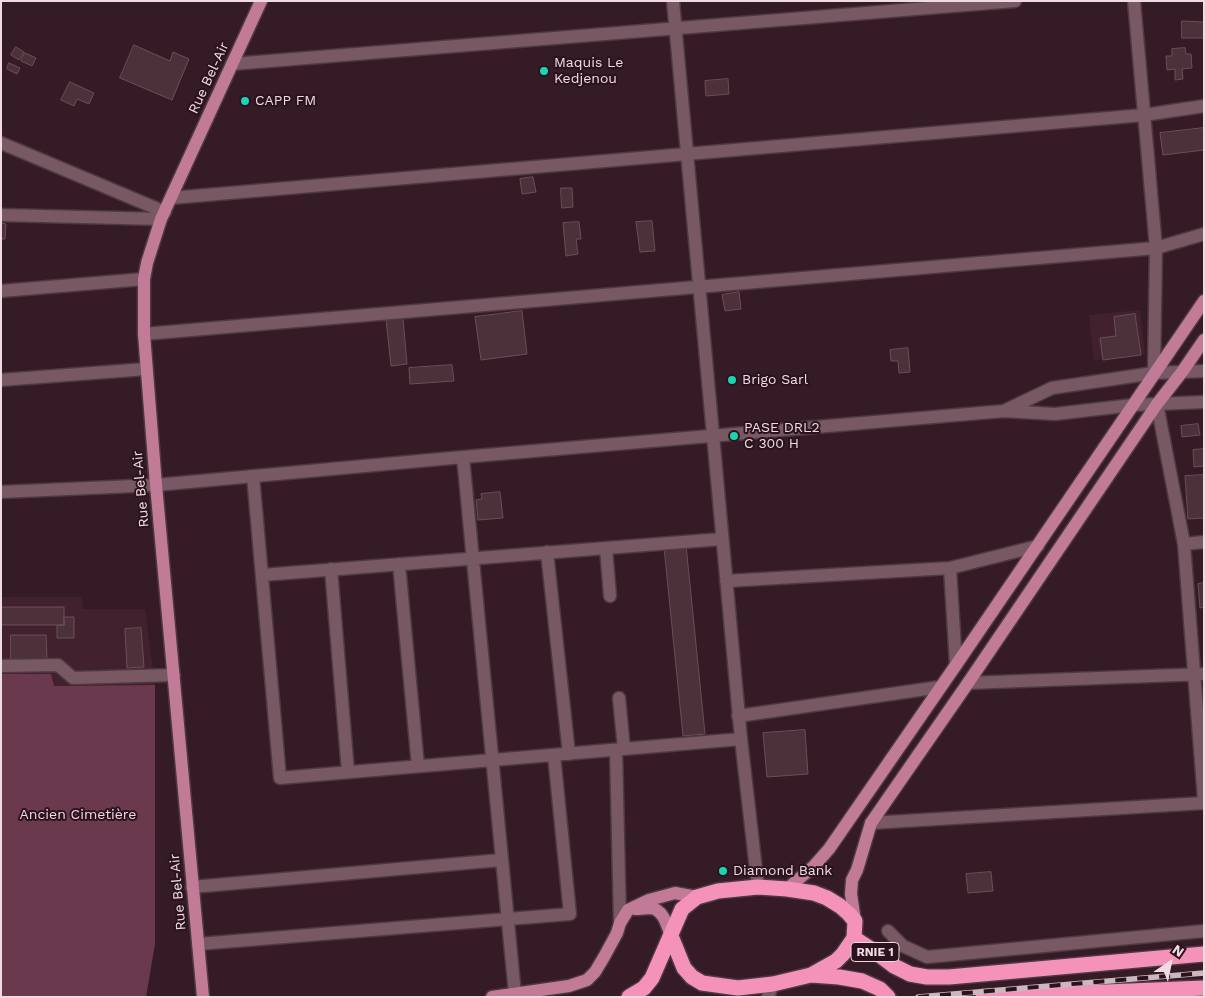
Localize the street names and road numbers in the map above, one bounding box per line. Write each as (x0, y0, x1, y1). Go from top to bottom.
street label: Rue Bel-Air (185, 40, 233, 116)
street label: Rue Bel-Air (129, 450, 153, 528)
street label: Rue Bel-Air (166, 853, 190, 931)
road number: RNIE 1 (851, 942, 899, 962)

